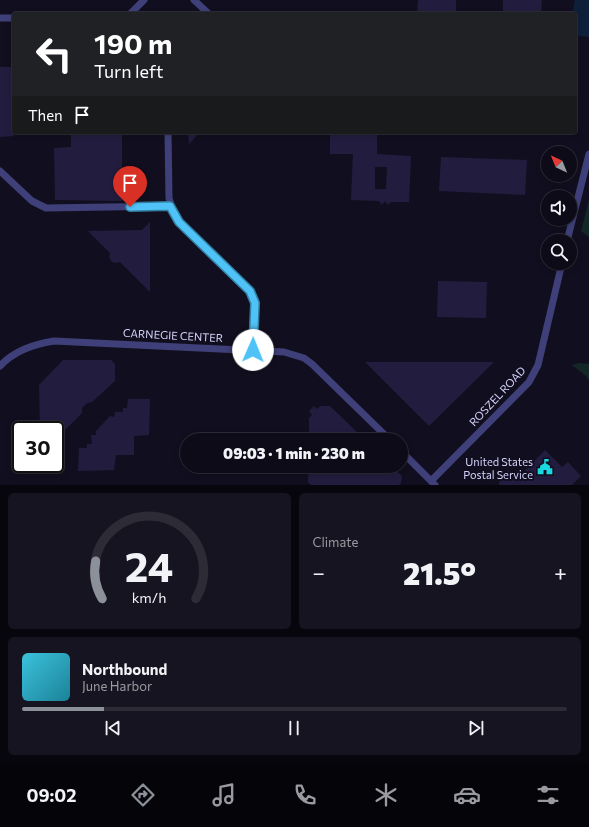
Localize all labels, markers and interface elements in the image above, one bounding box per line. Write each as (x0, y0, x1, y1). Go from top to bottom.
text: 190 m (94, 26, 172, 60)
icon: left (28, 28, 80, 80)
text: Turn left (94, 60, 163, 82)
icon: arrive (71, 104, 93, 126)
text: Then (28, 106, 63, 124)
north arrow (541, 146, 577, 182)
map controls (541, 146, 577, 270)
pin (113, 166, 147, 207)
icon: arrive (119, 172, 141, 194)
button: sound (541, 190, 577, 226)
button: search (541, 234, 577, 270)
street label: CARNEGIE CENTER (123, 326, 224, 344)
position arrow (232, 329, 274, 371)
street label: ROSZEL ROAD (466, 364, 528, 428)
speed limit sign: 30 (12, 421, 64, 473)
text: 09:03 · 1 min · 230 m (223, 444, 365, 462)
place label: United States Postal Service (463, 455, 533, 481)
public building icon: United States Postal Service (536, 458, 554, 476)
text: Climate (313, 534, 358, 550)
text: 24 (125, 540, 174, 591)
text: 21.5° (403, 554, 476, 591)
text: − (313, 559, 325, 586)
text: + (554, 559, 567, 586)
text: km/h (132, 588, 167, 606)
text: Northbound (82, 660, 167, 678)
text: June Harbor (82, 678, 152, 694)
icon: previous (102, 717, 124, 739)
icon: pause (283, 717, 305, 739)
icon: next (465, 717, 487, 739)
icon: directions (129, 781, 157, 809)
icon: music (210, 781, 238, 809)
icon: phone (291, 781, 319, 809)
icon: climate (372, 781, 400, 809)
icon: car (453, 781, 481, 809)
icon: filters (534, 781, 562, 809)
text: 09:02 (27, 784, 76, 806)

